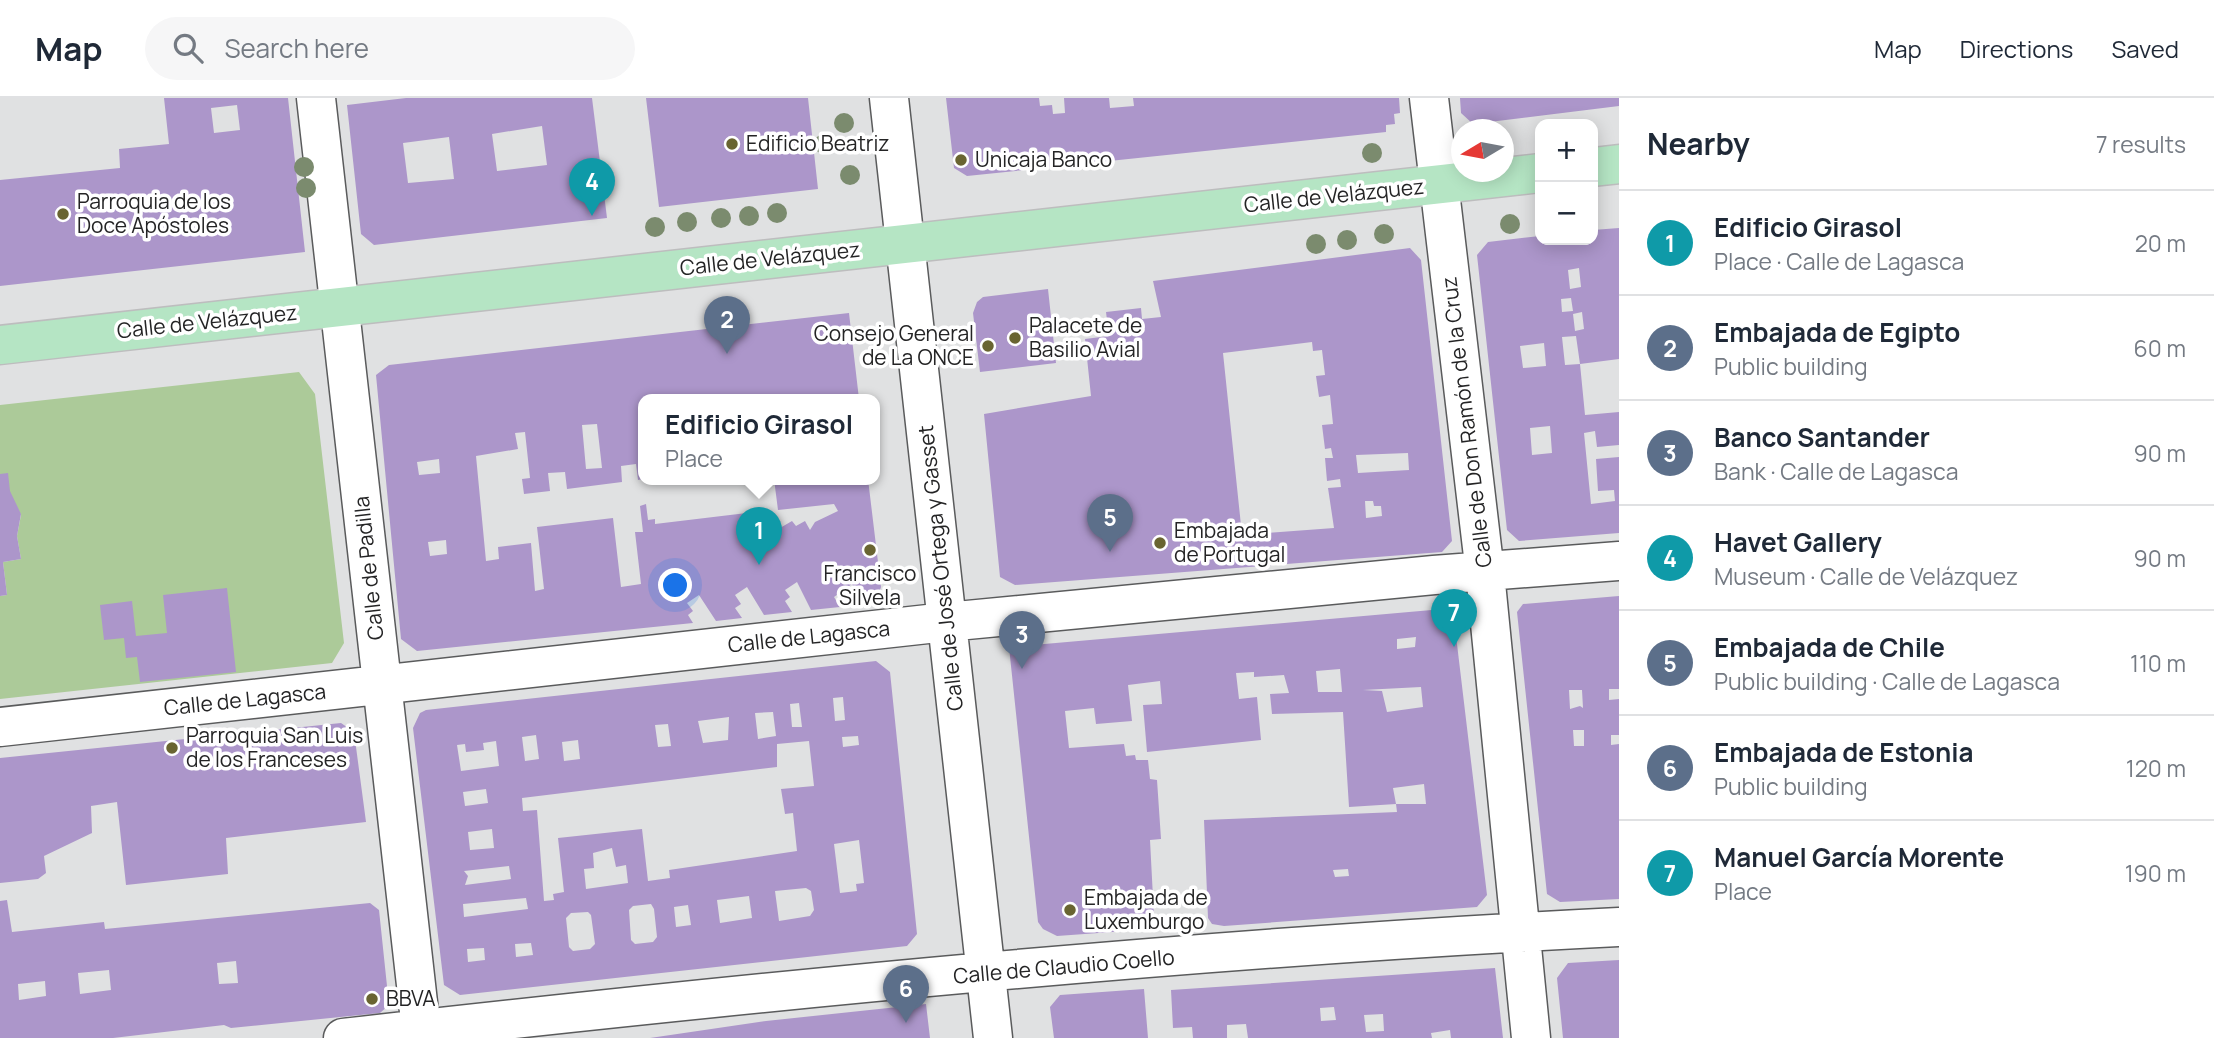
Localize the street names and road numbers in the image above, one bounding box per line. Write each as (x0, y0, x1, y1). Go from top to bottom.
street label: Calle de Velázquez (1242, 172, 1425, 218)
street label: Calle de Velázquez (678, 235, 861, 281)
street label: Calle de Don Ramón de la Cruz (1434, 275, 1498, 569)
street label: Calle de Velázquez (115, 298, 298, 344)
street label: Calle de José Ortega y Gasset (911, 424, 969, 712)
street label: Calle de Padilla (347, 495, 389, 641)
street label: Calle de Lagasca (727, 614, 891, 658)
street label: Calle de Lagasca (163, 677, 327, 721)
street label: Calle de Claudio Coello (952, 942, 1176, 990)

